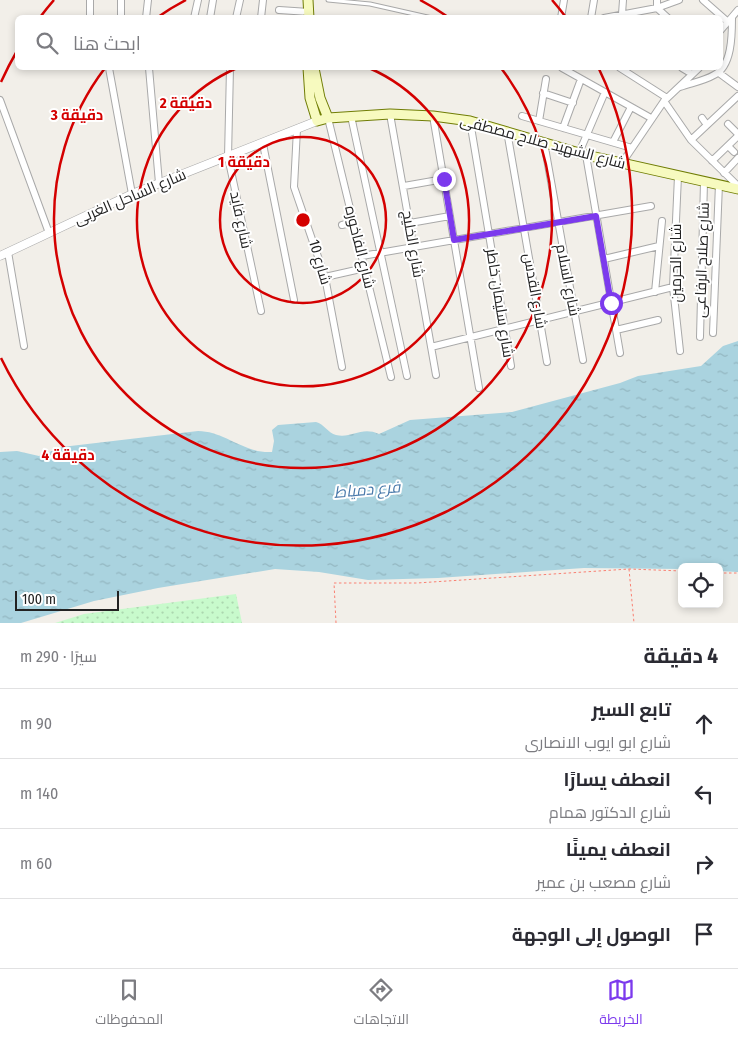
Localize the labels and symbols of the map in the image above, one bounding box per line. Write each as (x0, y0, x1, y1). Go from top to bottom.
text: 2 دقيقة (159, 94, 212, 112)
text: 3 دقيقة (50, 106, 103, 124)
street label: شارع الشهيد صلاح مصطفى (458, 111, 628, 175)
text: 1 دقيقة (218, 153, 270, 171)
street label: شارع الساحل الغربى (71, 165, 189, 231)
route end (433, 168, 456, 191)
street label: شارع فايد (224, 190, 256, 251)
street label: شارع صلاح الرفاعى (691, 202, 715, 318)
street label: شارع الفاخوره (339, 204, 379, 291)
street label: شارع الخليج (396, 209, 428, 280)
centre of rings (294, 211, 312, 229)
street label: شارع الحرمين (667, 224, 687, 302)
street label: شارع 10 (303, 237, 335, 287)
street label: شارع السلام (550, 242, 584, 318)
street label: شارع سليمان خاطر (480, 246, 518, 359)
street label: شارع القدس (518, 252, 551, 331)
route start (600, 292, 623, 315)
text: 4 دقيقة (41, 446, 95, 464)
water label: فرع دمياط (333, 477, 403, 504)
scale bar (15, 588, 119, 611)

